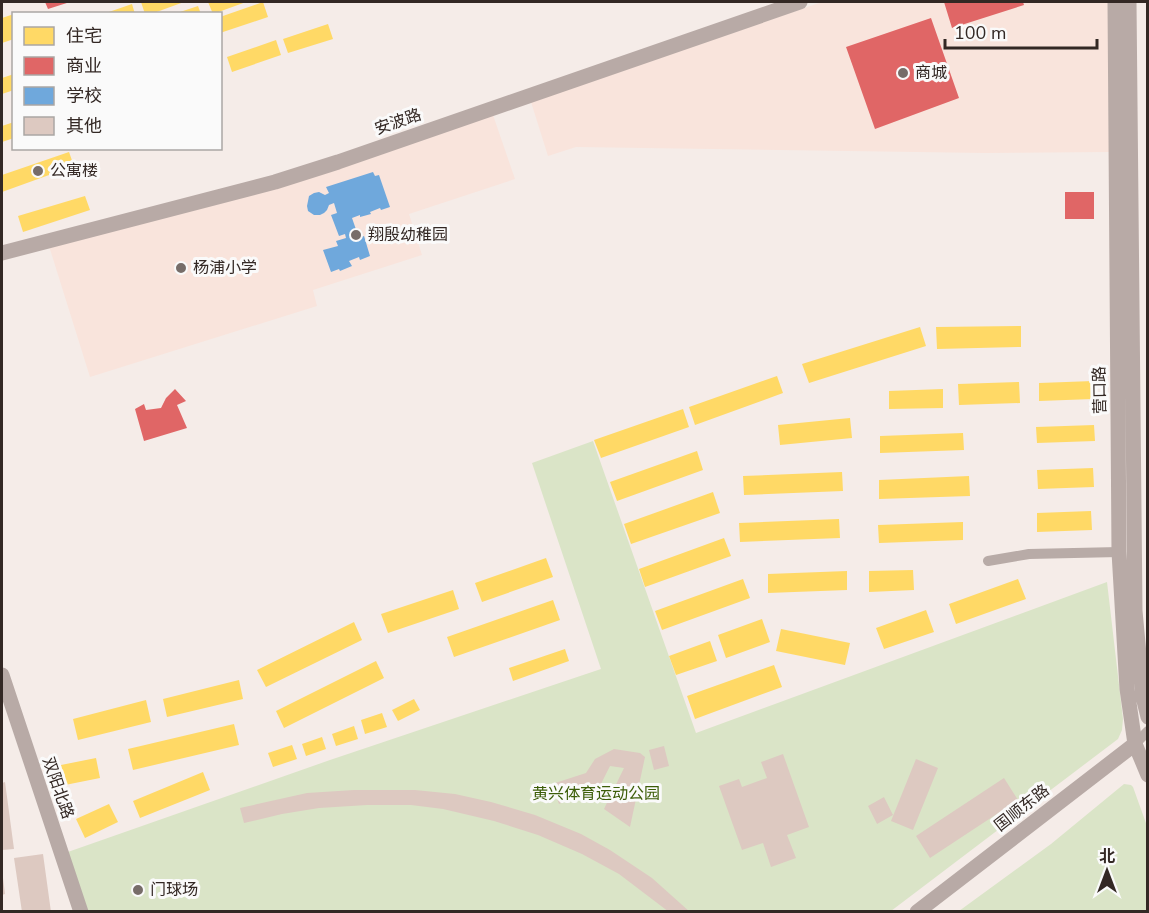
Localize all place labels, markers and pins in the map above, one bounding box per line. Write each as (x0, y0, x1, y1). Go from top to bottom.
place label: 商城 (915, 62, 947, 84)
marker: 商城 (896, 66, 910, 80)
place label: 公寓楼 (50, 160, 98, 182)
marker: 公寓楼 (31, 164, 45, 178)
place label: 翔殷幼稚园 (368, 224, 448, 246)
marker: 翔殷幼稚园 (349, 228, 363, 242)
place label: 杨浦小学 (193, 257, 257, 279)
marker: 杨浦小学 (174, 261, 188, 275)
place label: 门球场 (150, 879, 198, 901)
marker: 门球场 (131, 883, 145, 897)

